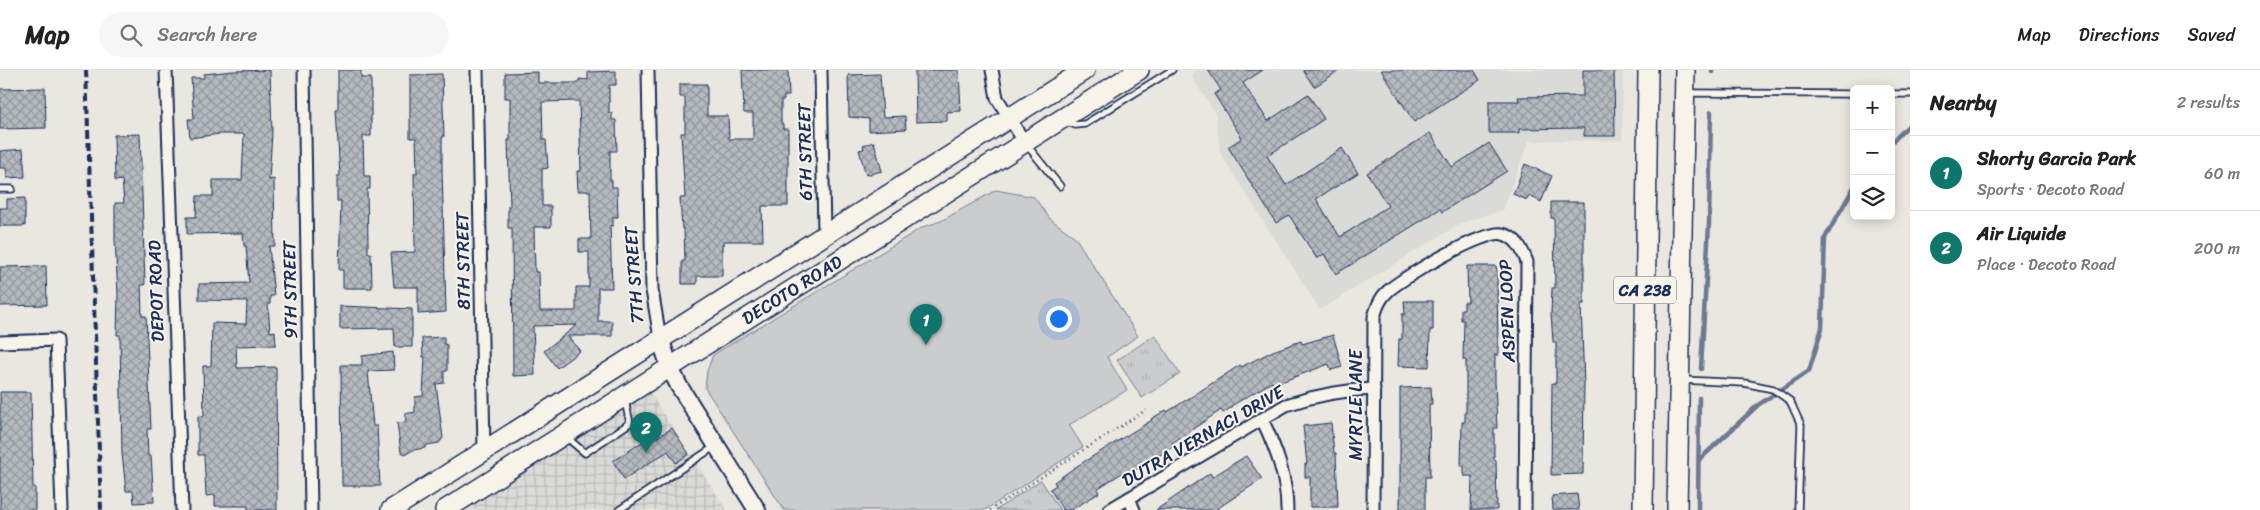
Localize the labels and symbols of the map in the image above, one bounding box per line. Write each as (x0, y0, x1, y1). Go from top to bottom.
street label: 6TH STREET (788, 102, 822, 201)
street label: 8TH STREET (446, 211, 480, 310)
street label: 7TH STREET (615, 224, 653, 325)
street label: DEPOT ROAD (138, 239, 174, 342)
street label: 9TH STREET (273, 240, 307, 339)
street label: DECOTO ROAD (735, 246, 849, 334)
street label: ASPEN LOOP (1489, 258, 1525, 364)
road number: CA 238 (1614, 276, 1676, 304)
pin: 1 (910, 304, 942, 345)
your location (1046, 306, 1072, 332)
street label: MYRTLE LANE (1340, 349, 1372, 460)
street label: DUTRA VERNACI DRIVE (1116, 376, 1291, 496)
pin: 2 (630, 412, 662, 453)

